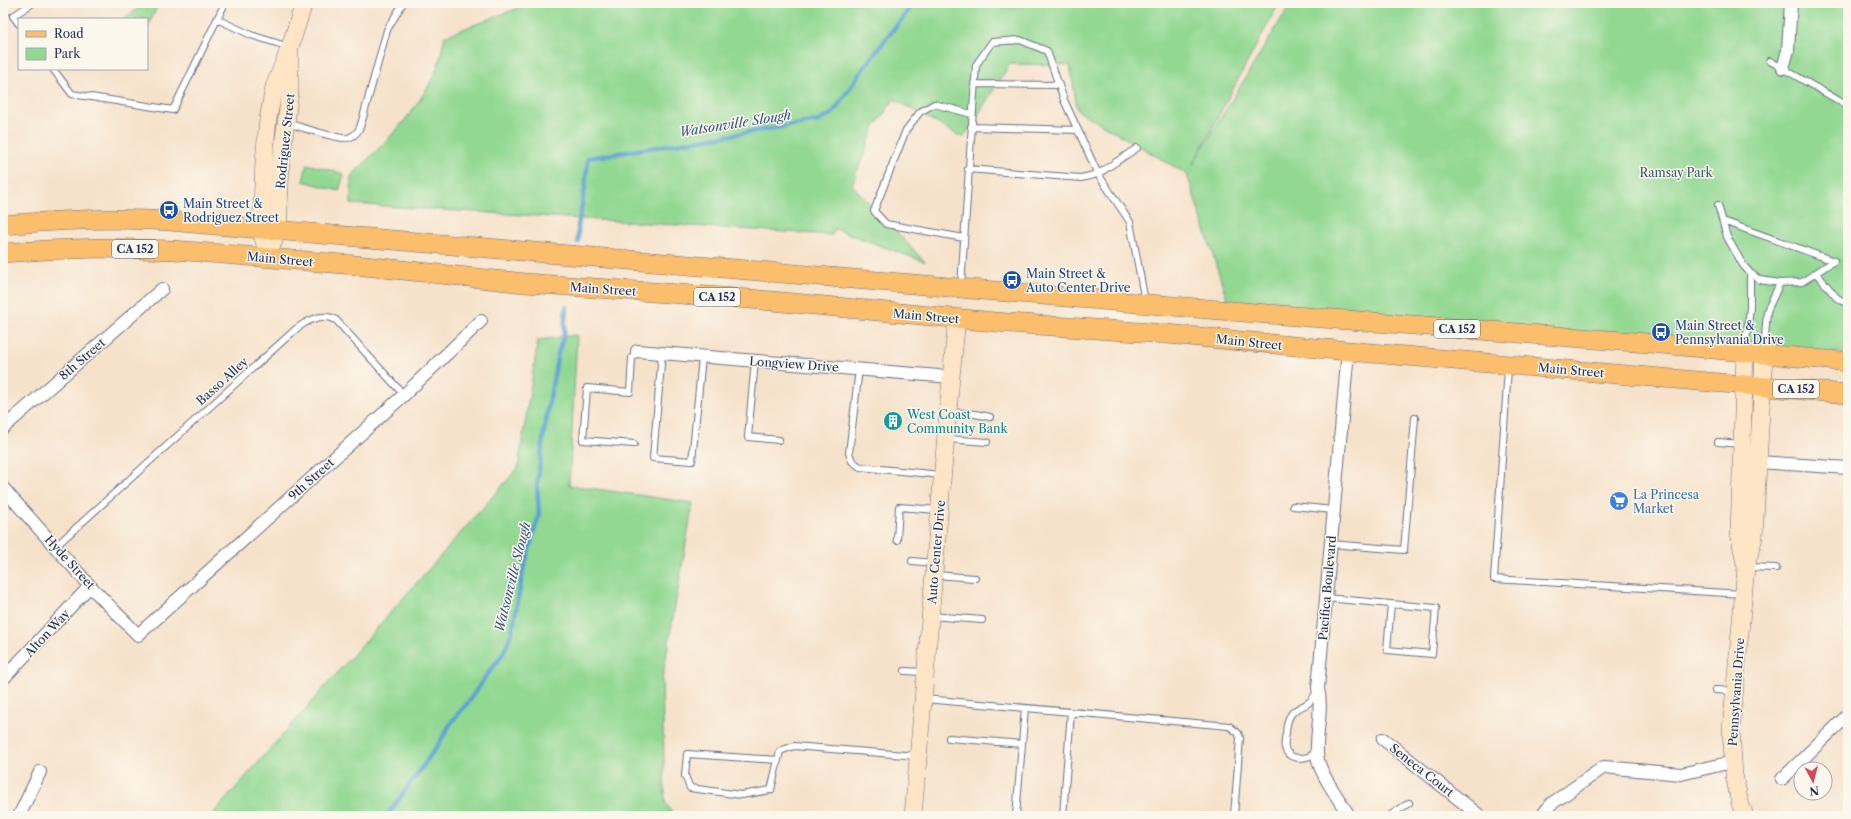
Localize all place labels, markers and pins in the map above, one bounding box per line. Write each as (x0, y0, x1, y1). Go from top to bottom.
place label: Main Street & Rodriguez Street (183, 196, 280, 225)
bus stop icon: Main Street & Rodriguez Street (158, 199, 180, 221)
place label: Main Street & Auto Center Drive (1025, 266, 1131, 295)
bus stop icon: Main Street & Auto Center Drive (1001, 269, 1023, 291)
place label: Main Street & Pennsylvania Drive (1675, 318, 1784, 347)
bus stop icon: Main Street & Pennsylvania Drive (1650, 321, 1672, 343)
place label: West Coast Community Bank (906, 407, 1008, 436)
building icon: West Coast Community Bank (882, 410, 904, 432)
place label: La Princesa Market (1633, 487, 1700, 516)
supermarket icon: La Princesa Market (1608, 490, 1630, 512)

